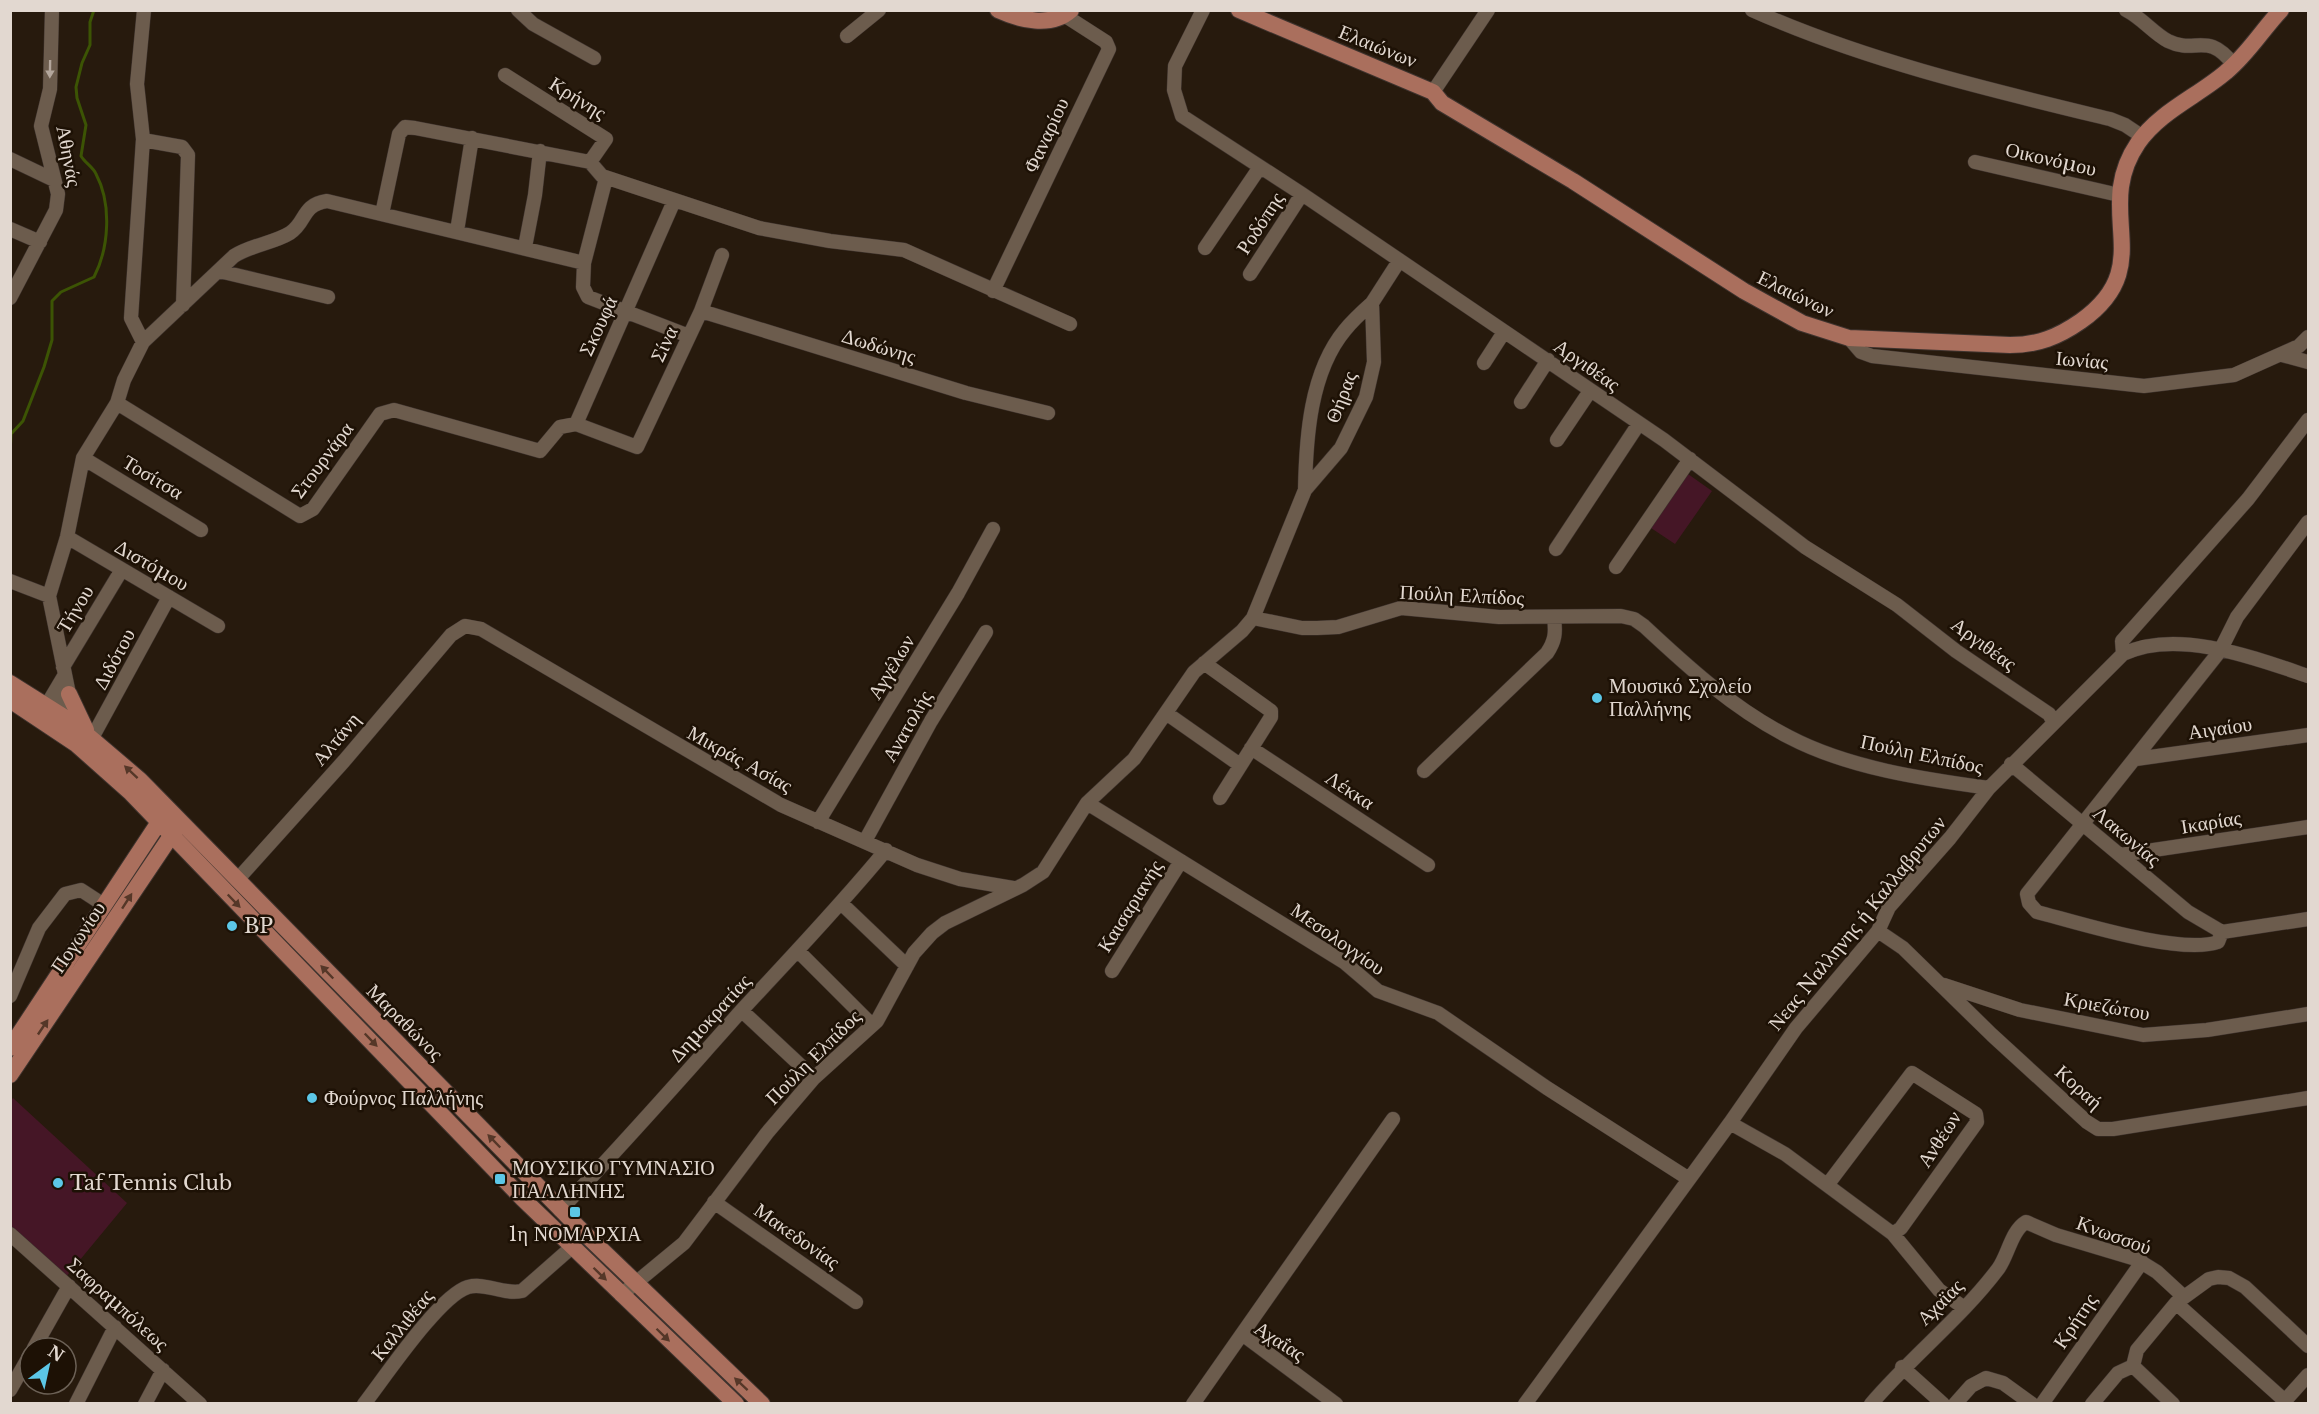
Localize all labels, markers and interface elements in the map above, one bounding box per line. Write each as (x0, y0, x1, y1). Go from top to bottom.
street label: Ελαιώνων (1335, 19, 1421, 73)
one-way arrow (45, 59, 55, 78)
street label: Κρήνης (545, 71, 611, 125)
street label: Φαναρίου (1018, 94, 1074, 176)
street label: Αθηνάς (51, 123, 87, 189)
street label: Οικονόμου (2003, 137, 2099, 181)
street label: Ροδόπης (1231, 187, 1289, 258)
street label: Ελαιώνων (1754, 265, 1838, 323)
street label: Σκουφά (574, 292, 622, 360)
street label: Σίνα (645, 322, 683, 366)
street label: Δωδώνης (839, 323, 919, 369)
street label: Αργιθέας (1549, 334, 1625, 396)
street label: Ιωνίας (2055, 346, 2109, 374)
street label: Θήρας (1320, 368, 1362, 426)
street label: Στουρνάρα (286, 417, 359, 503)
street label: Τοσίτσα (118, 450, 188, 505)
street label: Διστόμου (111, 534, 193, 596)
street label: Πούλη Ελπίδος (1399, 580, 1525, 610)
street label: Τήνου (51, 581, 99, 637)
street label: Αργιθέας (1947, 612, 2021, 676)
street label: Διδότου (88, 624, 140, 694)
street label: Αγγέλων (862, 630, 920, 704)
place label: Μουσικό Σχολείο Παλλήνης (1609, 674, 1752, 721)
street label: Ανατολής (877, 686, 937, 766)
marker: Μουσικό Σχολείο Παλλήνης (1590, 691, 1604, 705)
street label: Αλτάνη (307, 707, 365, 771)
street label: Αιγαίου (2186, 712, 2254, 744)
street label: Μικράς Ασίας (683, 720, 797, 798)
street label: Πούλη Ελπίδος (1858, 729, 1986, 779)
street label: Λέκκα (1321, 765, 1379, 815)
one-way arrow (124, 766, 139, 779)
street label: Λακωνίας (2088, 801, 2166, 871)
street label: Ικαρίας (2179, 805, 2243, 839)
street label: Νεας Nαλληνης ή Καλλαβρυτων (1763, 811, 1951, 1035)
street label: Καισαριανής (1092, 855, 1168, 956)
one-way arrow (122, 893, 133, 909)
one-way arrow (227, 893, 241, 907)
street label: Πογωνίου (45, 897, 111, 977)
street label: Μεσολογγίου (1286, 898, 1390, 980)
place label: BP (244, 914, 273, 938)
marker: BP (225, 919, 239, 933)
one-way arrow (321, 966, 335, 980)
street label: Δημοκρατίας (664, 969, 756, 1067)
street label: Μαραθώνος (362, 979, 448, 1065)
street label: Κριεζώτου (2062, 987, 2152, 1025)
street label: Πούλη Ελπίδος (760, 1004, 866, 1110)
one-way arrow (37, 1019, 48, 1035)
one-way arrow (364, 1032, 378, 1047)
street label: Κοραή (2050, 1060, 2108, 1114)
place label: Φούρνος Παλλήνης (324, 1086, 483, 1110)
marker: Φούρνος Παλλήνης (305, 1091, 319, 1105)
street label: Ανθέων (1912, 1106, 1966, 1172)
one-way arrow (487, 1135, 501, 1149)
place label: ΜΟΥΣΙΚΟ ΓΥΜΝΑΣΙΟ ΠΑΛΛΗΝΗΣ (512, 1156, 715, 1203)
place label: Taf Tennis Club (70, 1171, 232, 1195)
marker: ΜΟΥΣΙΚΟ ΓΥΜΝΑΣΙΟ ΠΑΛΛΗΝΗΣ (493, 1172, 507, 1186)
marker: Taf Tennis Club (51, 1176, 65, 1190)
street label: Μακεδονίας (750, 1198, 844, 1274)
marker: 1η ΝΟΜΑΡΧΙΑ (568, 1205, 582, 1219)
street label: Κνωσσού (2073, 1210, 2155, 1260)
place label: 1η ΝΟΜΑΡΧΙΑ (509, 1222, 642, 1246)
street label: Σαφραμπόλεως (62, 1252, 174, 1356)
one-way arrow (592, 1267, 607, 1281)
street label: Αχαϊας (1912, 1274, 1968, 1330)
street label: Καλλιθέας (366, 1284, 438, 1366)
street label: Κρήτης (2048, 1289, 2102, 1353)
street label: Αχαΐας (1250, 1316, 1310, 1366)
one-way arrow (656, 1328, 670, 1342)
north arrow (18, 1336, 78, 1396)
text: N (44, 1341, 68, 1366)
one-way arrow (733, 1377, 748, 1391)

